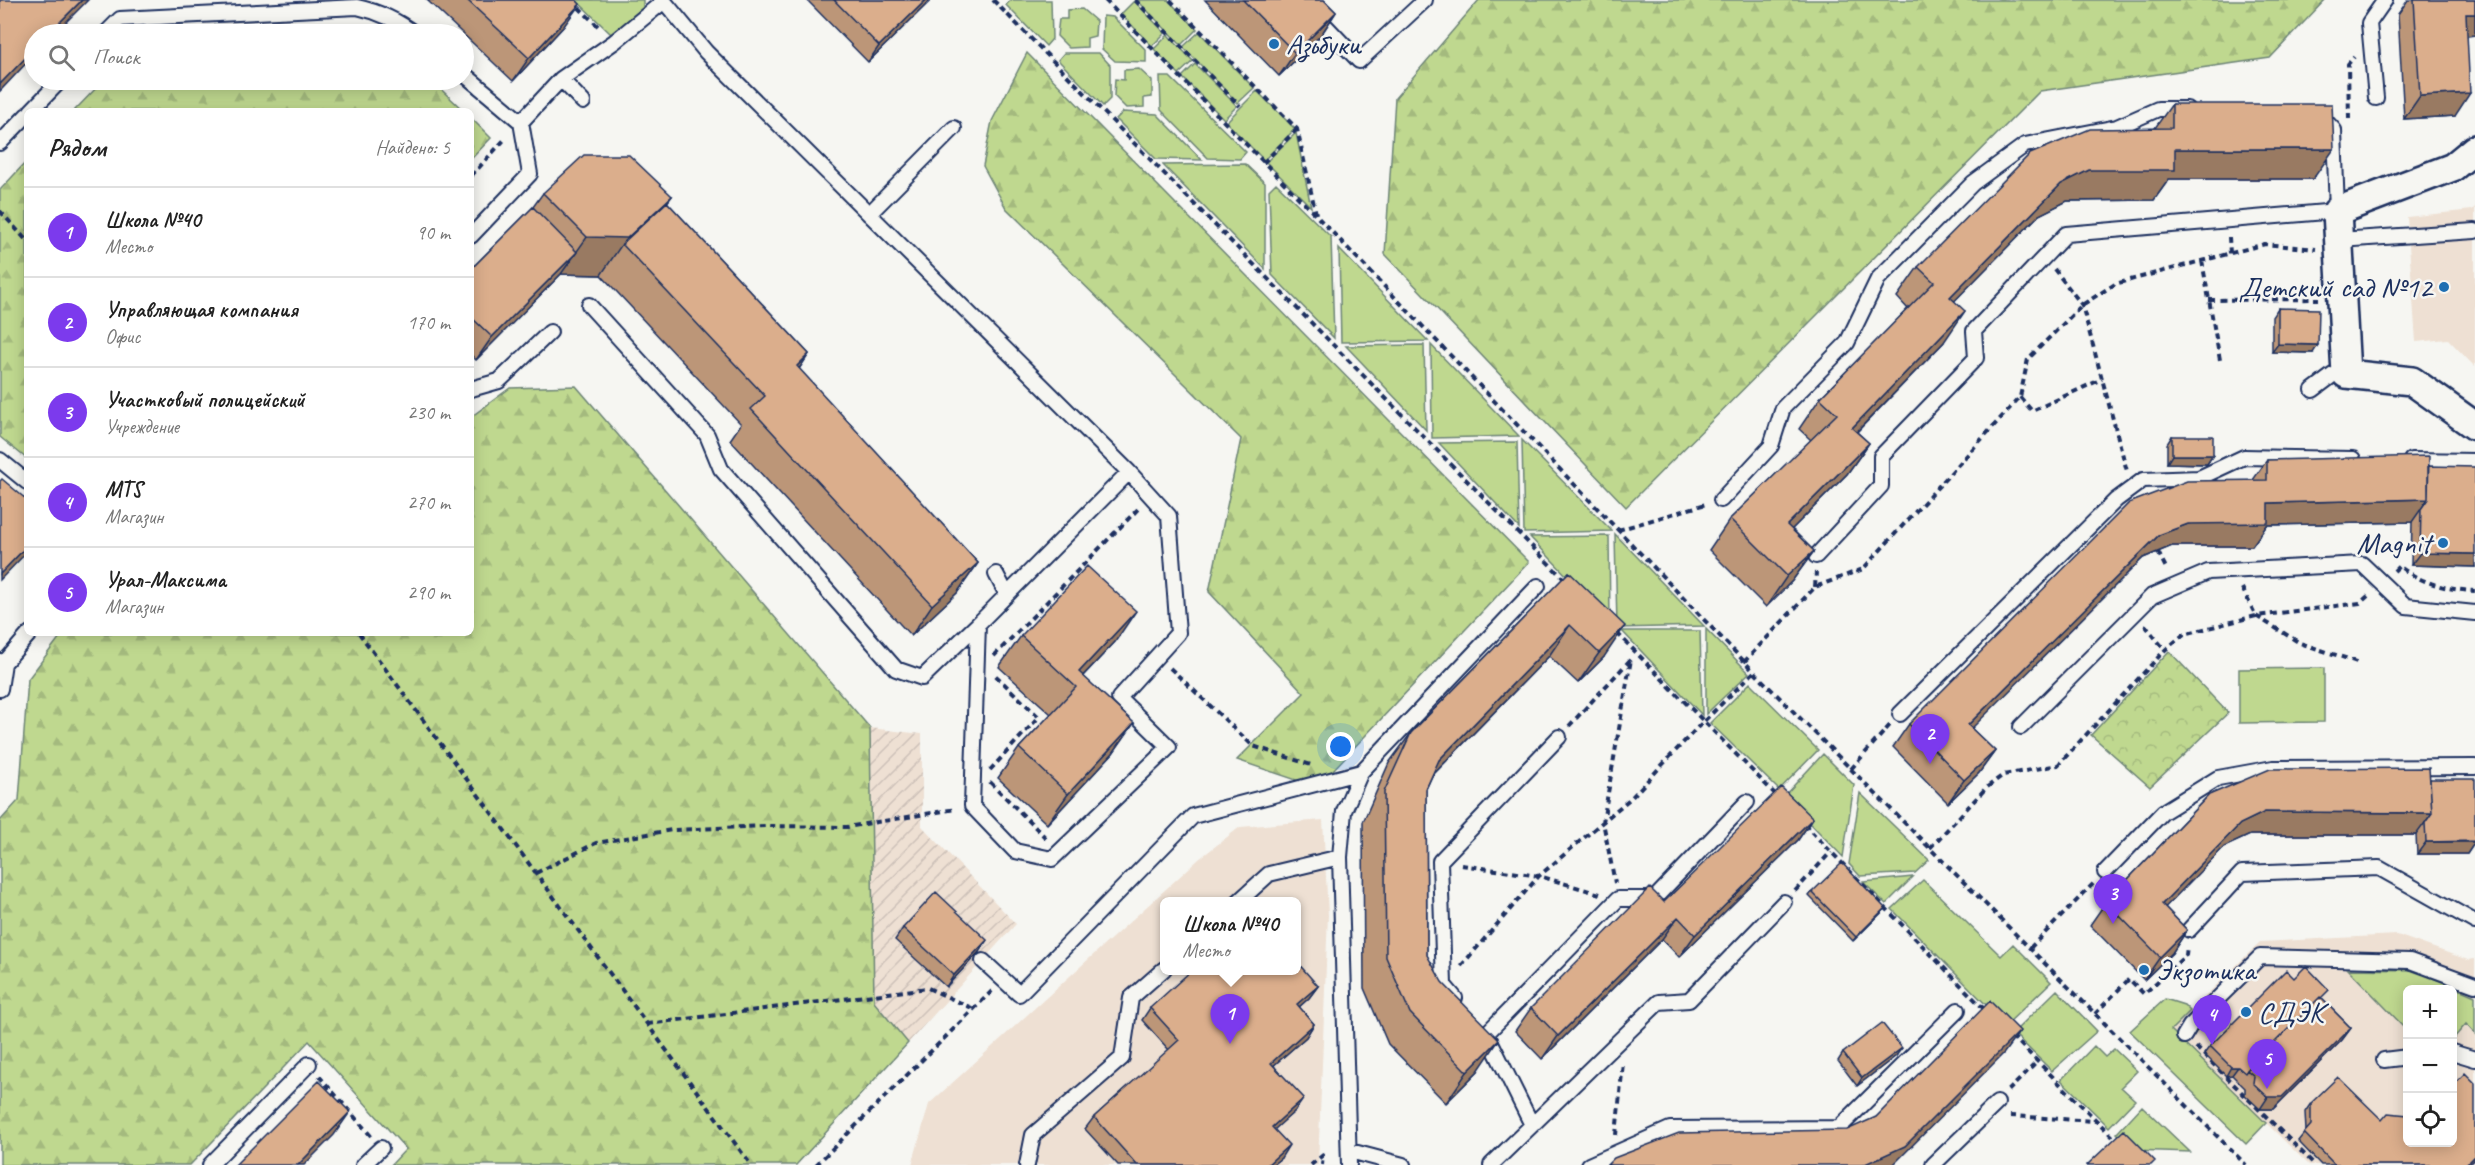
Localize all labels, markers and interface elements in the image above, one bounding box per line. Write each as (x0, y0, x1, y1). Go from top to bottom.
search box (24, 24, 474, 90)
place label: Азьбуки (1286, 25, 1362, 63)
marker: Азьбуки (1267, 37, 1281, 51)
icon: search (45, 41, 78, 74)
text: Поиск (93, 43, 139, 71)
text: Рядом (48, 131, 106, 164)
text: Найдено: 5 (375, 135, 450, 160)
text: Школа №40 (105, 206, 201, 234)
text: 1 (63, 220, 72, 245)
text: 90 m (416, 220, 450, 245)
text: Место (105, 234, 152, 259)
place label: Детский сад №12 (2238, 268, 2434, 306)
marker: Детский сад №12 (2437, 280, 2451, 294)
text: Управляющая компания (105, 296, 298, 324)
text: 2 (63, 310, 72, 335)
text: 170 m (407, 310, 450, 335)
text: Офис (105, 324, 140, 349)
text: Участковый полицейский (105, 386, 305, 414)
text: 3 (63, 400, 72, 425)
text: 230 m (407, 400, 450, 425)
text: Учреждение (105, 414, 179, 439)
text: MTS (105, 476, 142, 504)
text: 4 (63, 490, 72, 515)
text: 270 m (407, 490, 450, 515)
text: Магазин (105, 504, 163, 529)
place label: Magnit (2357, 524, 2435, 562)
marker: Magnit (2436, 536, 2450, 550)
text: Урал-Максима (105, 566, 226, 594)
text: 5 (63, 580, 72, 605)
text: 290 m (407, 580, 450, 605)
text: Магазин (105, 594, 163, 619)
pin: 2 (1910, 714, 1950, 764)
your location (1326, 732, 1355, 761)
pin: 3 (2094, 874, 2132, 924)
popup (1160, 897, 1301, 975)
text: Школа №40 (1183, 910, 1278, 938)
text: Место (1183, 938, 1230, 963)
place label: Экзотика (2156, 951, 2258, 989)
marker: Экзотика (2137, 963, 2151, 977)
map controls (2403, 985, 2457, 1147)
button: + (2403, 985, 2457, 1039)
place label: СДЭК (2258, 993, 2330, 1031)
pin: 1 (1210, 994, 1250, 1044)
pin: 4 (2192, 996, 2232, 1045)
marker: СДЭК (2239, 1005, 2253, 1019)
button: − (2403, 1039, 2457, 1093)
pin: 5 (2248, 1040, 2286, 1089)
button: locate (2403, 1093, 2457, 1147)

